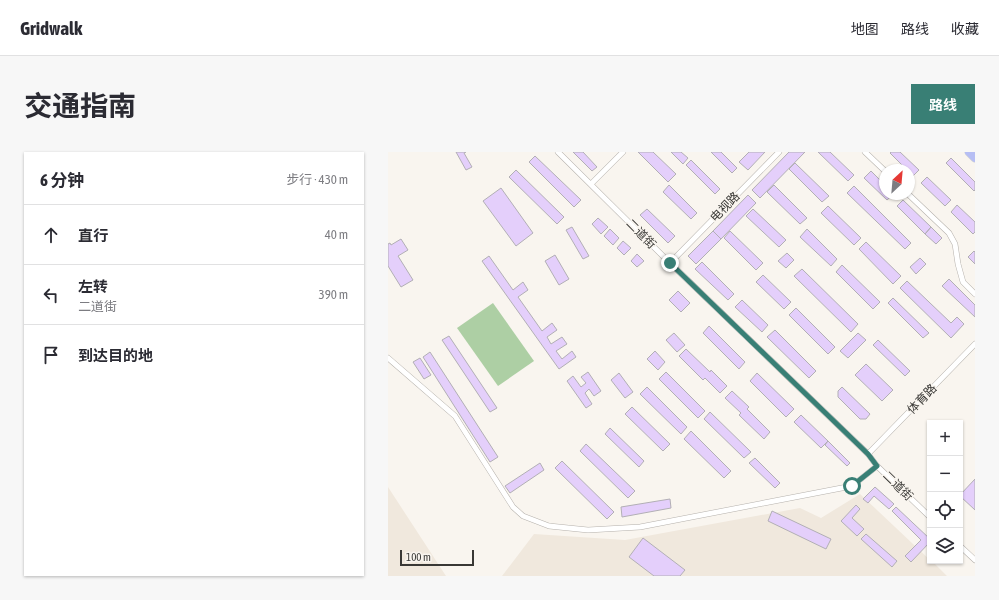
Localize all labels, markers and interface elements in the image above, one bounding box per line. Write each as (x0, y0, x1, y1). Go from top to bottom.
text: Gridwalk (20, 17, 82, 39)
text: 地图 (851, 21, 879, 37)
text: 路线 (901, 21, 929, 37)
text: 收藏 (951, 21, 979, 37)
button: 路线 (911, 84, 975, 124)
text: 交通指南 (24, 90, 136, 122)
north arrow (879, 164, 915, 200)
text: 6 分钟 (40, 170, 84, 190)
text: 步行 · 430 m (286, 172, 348, 187)
street label: 电视路 (707, 189, 743, 225)
street label: 二道街 (623, 216, 659, 252)
icon: ahead (40, 224, 62, 246)
text: 直行 (78, 227, 108, 244)
text: 40 m (325, 227, 348, 242)
route end (661, 254, 679, 272)
text: 左转 (78, 278, 108, 295)
icon: left (40, 284, 62, 306)
text: 390 m (319, 287, 348, 302)
text: 二道街 (78, 299, 117, 314)
icon: arrive (40, 344, 62, 366)
text: 到达目的地 (78, 347, 153, 364)
street label: 体育路 (904, 381, 940, 417)
map controls (927, 420, 963, 564)
button: + (927, 420, 963, 456)
button: − (927, 456, 963, 492)
street label: 二道街 (880, 468, 916, 504)
route start (843, 477, 861, 495)
button: locate (927, 492, 963, 528)
button: layers (927, 528, 963, 564)
scale bar (400, 548, 474, 567)
text: 100 m (406, 551, 431, 563)

